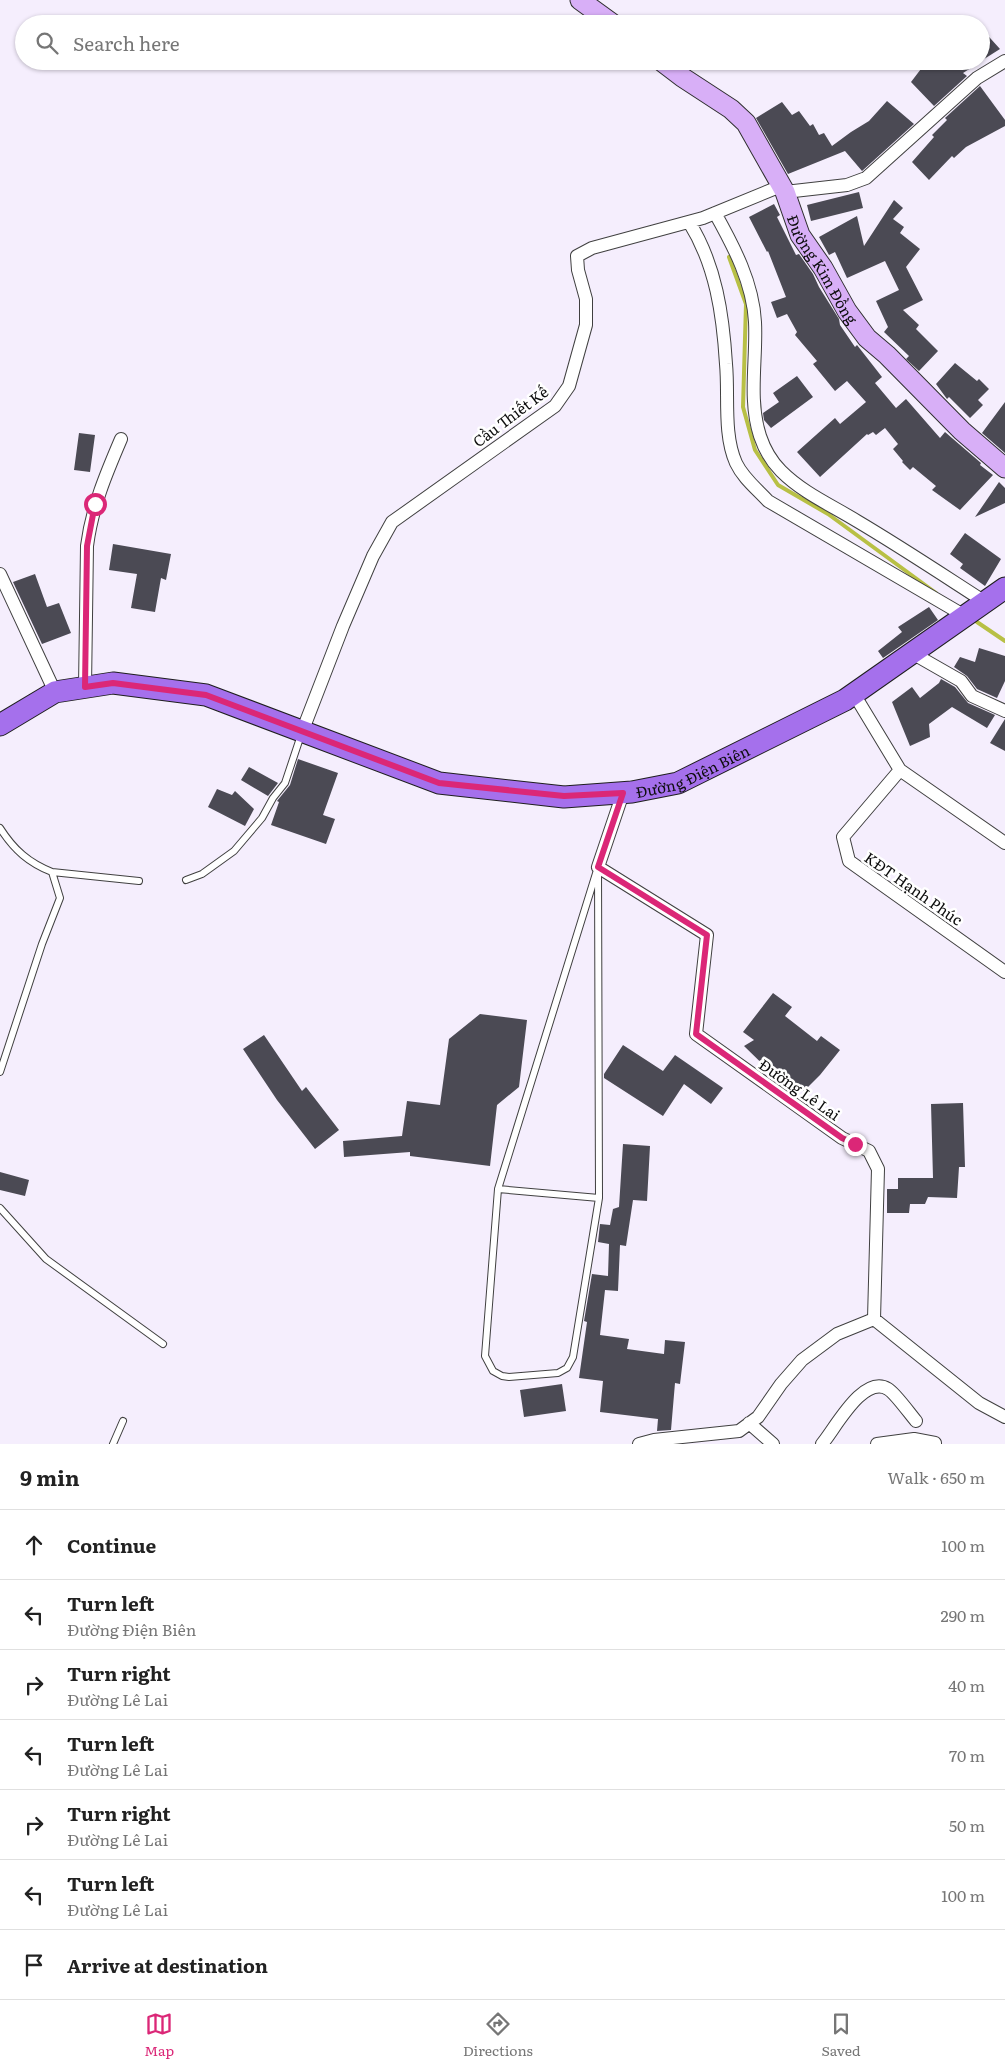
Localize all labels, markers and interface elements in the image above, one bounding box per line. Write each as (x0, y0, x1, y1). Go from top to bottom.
search box (15, 15, 990, 70)
icon: search (33, 29, 61, 57)
text: Search here (73, 29, 180, 57)
street label: Đường Kim Đồng (782, 211, 865, 329)
street label: Cầu Thiết Kế (467, 380, 553, 452)
route start (84, 493, 107, 516)
street label: Đường Điện Biên (633, 738, 753, 803)
street label: KĐT Hạnh Phúc (860, 845, 968, 931)
street label: Đường Lê Lai (755, 1052, 845, 1126)
route end (844, 1133, 867, 1156)
text: 9 min (20, 1461, 80, 1492)
text: Walk · 650 m (888, 1465, 985, 1489)
icon: ahead (20, 1531, 48, 1559)
text: Continue (67, 1531, 156, 1559)
text: 100 m (941, 1533, 985, 1557)
text: Turn left (67, 1589, 154, 1617)
icon: left (20, 1601, 48, 1629)
text: 290 m (941, 1603, 985, 1627)
text: Đường Điện Biên (67, 1617, 196, 1641)
text: Turn right (67, 1659, 171, 1687)
icon: right (20, 1671, 48, 1699)
text: 40 m (948, 1673, 985, 1697)
text: Đường Lê Lai (67, 1687, 168, 1711)
text: Turn left (67, 1729, 154, 1757)
icon: left (20, 1741, 48, 1769)
text: 70 m (949, 1743, 985, 1767)
text: Đường Lê Lai (67, 1757, 168, 1781)
text: Turn right (67, 1799, 171, 1827)
icon: right (20, 1811, 48, 1839)
text: 50 m (949, 1813, 985, 1837)
text: Đường Lê Lai (67, 1827, 168, 1851)
text: Turn left (67, 1869, 154, 1897)
icon: left (20, 1881, 48, 1909)
text: 100 m (941, 1883, 985, 1907)
text: Đường Lê Lai (67, 1897, 168, 1921)
icon: arrive (20, 1951, 48, 1979)
text: Arrive at destination (67, 1951, 268, 1979)
tab: Map (144, 2010, 174, 2060)
tab: Directions (463, 2010, 533, 2060)
tab: Saved (822, 2010, 861, 2060)

